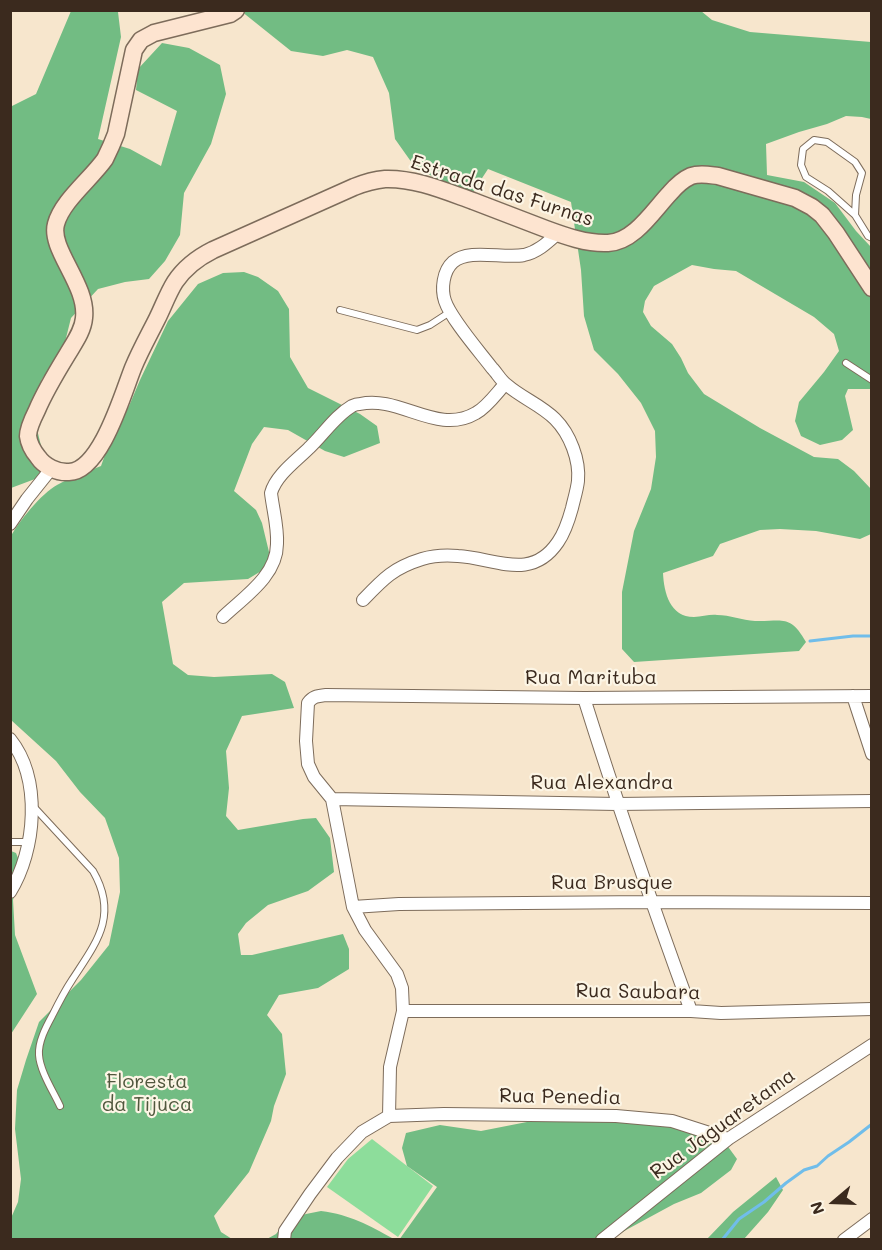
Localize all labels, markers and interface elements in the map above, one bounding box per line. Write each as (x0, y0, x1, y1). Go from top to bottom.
street label: Estrada das Furnas (408, 150, 596, 232)
street label: Rua Marituba (525, 666, 657, 690)
street label: Rua Alexandra (531, 771, 673, 795)
street label: Rua Brusque (551, 871, 673, 895)
street label: Rua Saubara (575, 979, 701, 1005)
street label: Rua Jaguaretama (646, 1063, 800, 1185)
park label: Floresta da Tijuca (102, 1070, 192, 1117)
street label: Rua Penedia (499, 1084, 621, 1110)
north arrow (804, 1172, 864, 1232)
text: N (805, 1199, 828, 1217)

